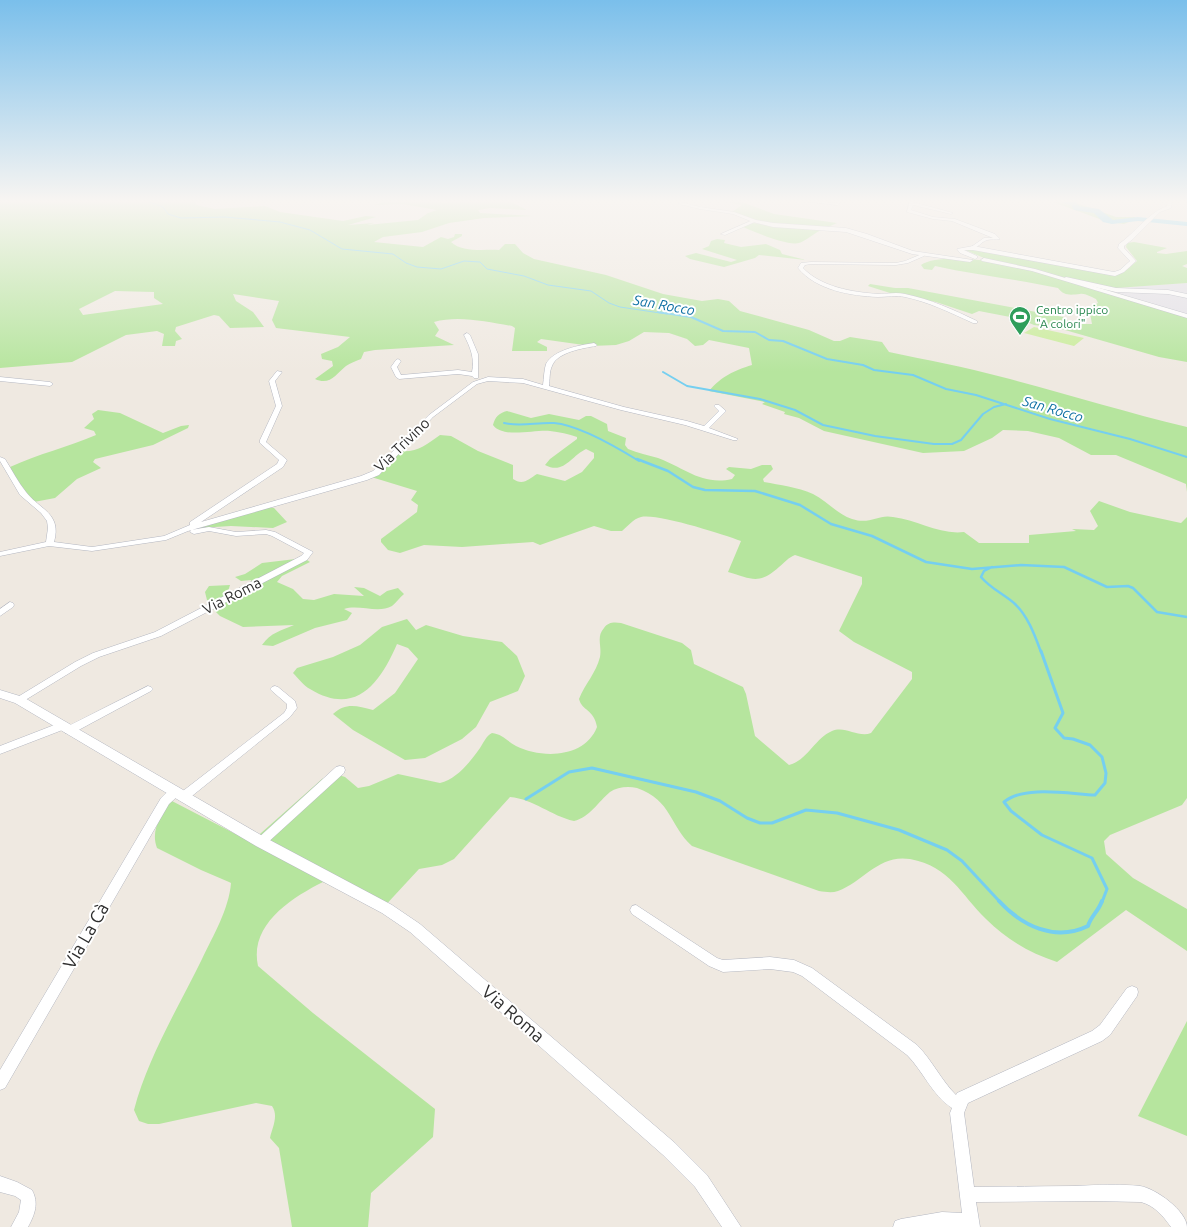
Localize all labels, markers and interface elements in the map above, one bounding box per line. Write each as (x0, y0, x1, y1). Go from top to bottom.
water label: San Rocco (631, 292, 696, 318)
place label: Centro ippico "A colori" (1036, 303, 1108, 330)
sports icon: Centro ippico "A colori" (1008, 305, 1032, 336)
water label: San Rocco (1020, 392, 1085, 425)
street label: Via Trivino (370, 414, 433, 475)
street label: Via Roma (200, 574, 264, 618)
street label: Via La Cà (58, 899, 112, 972)
street label: Via Roma (478, 981, 549, 1046)

